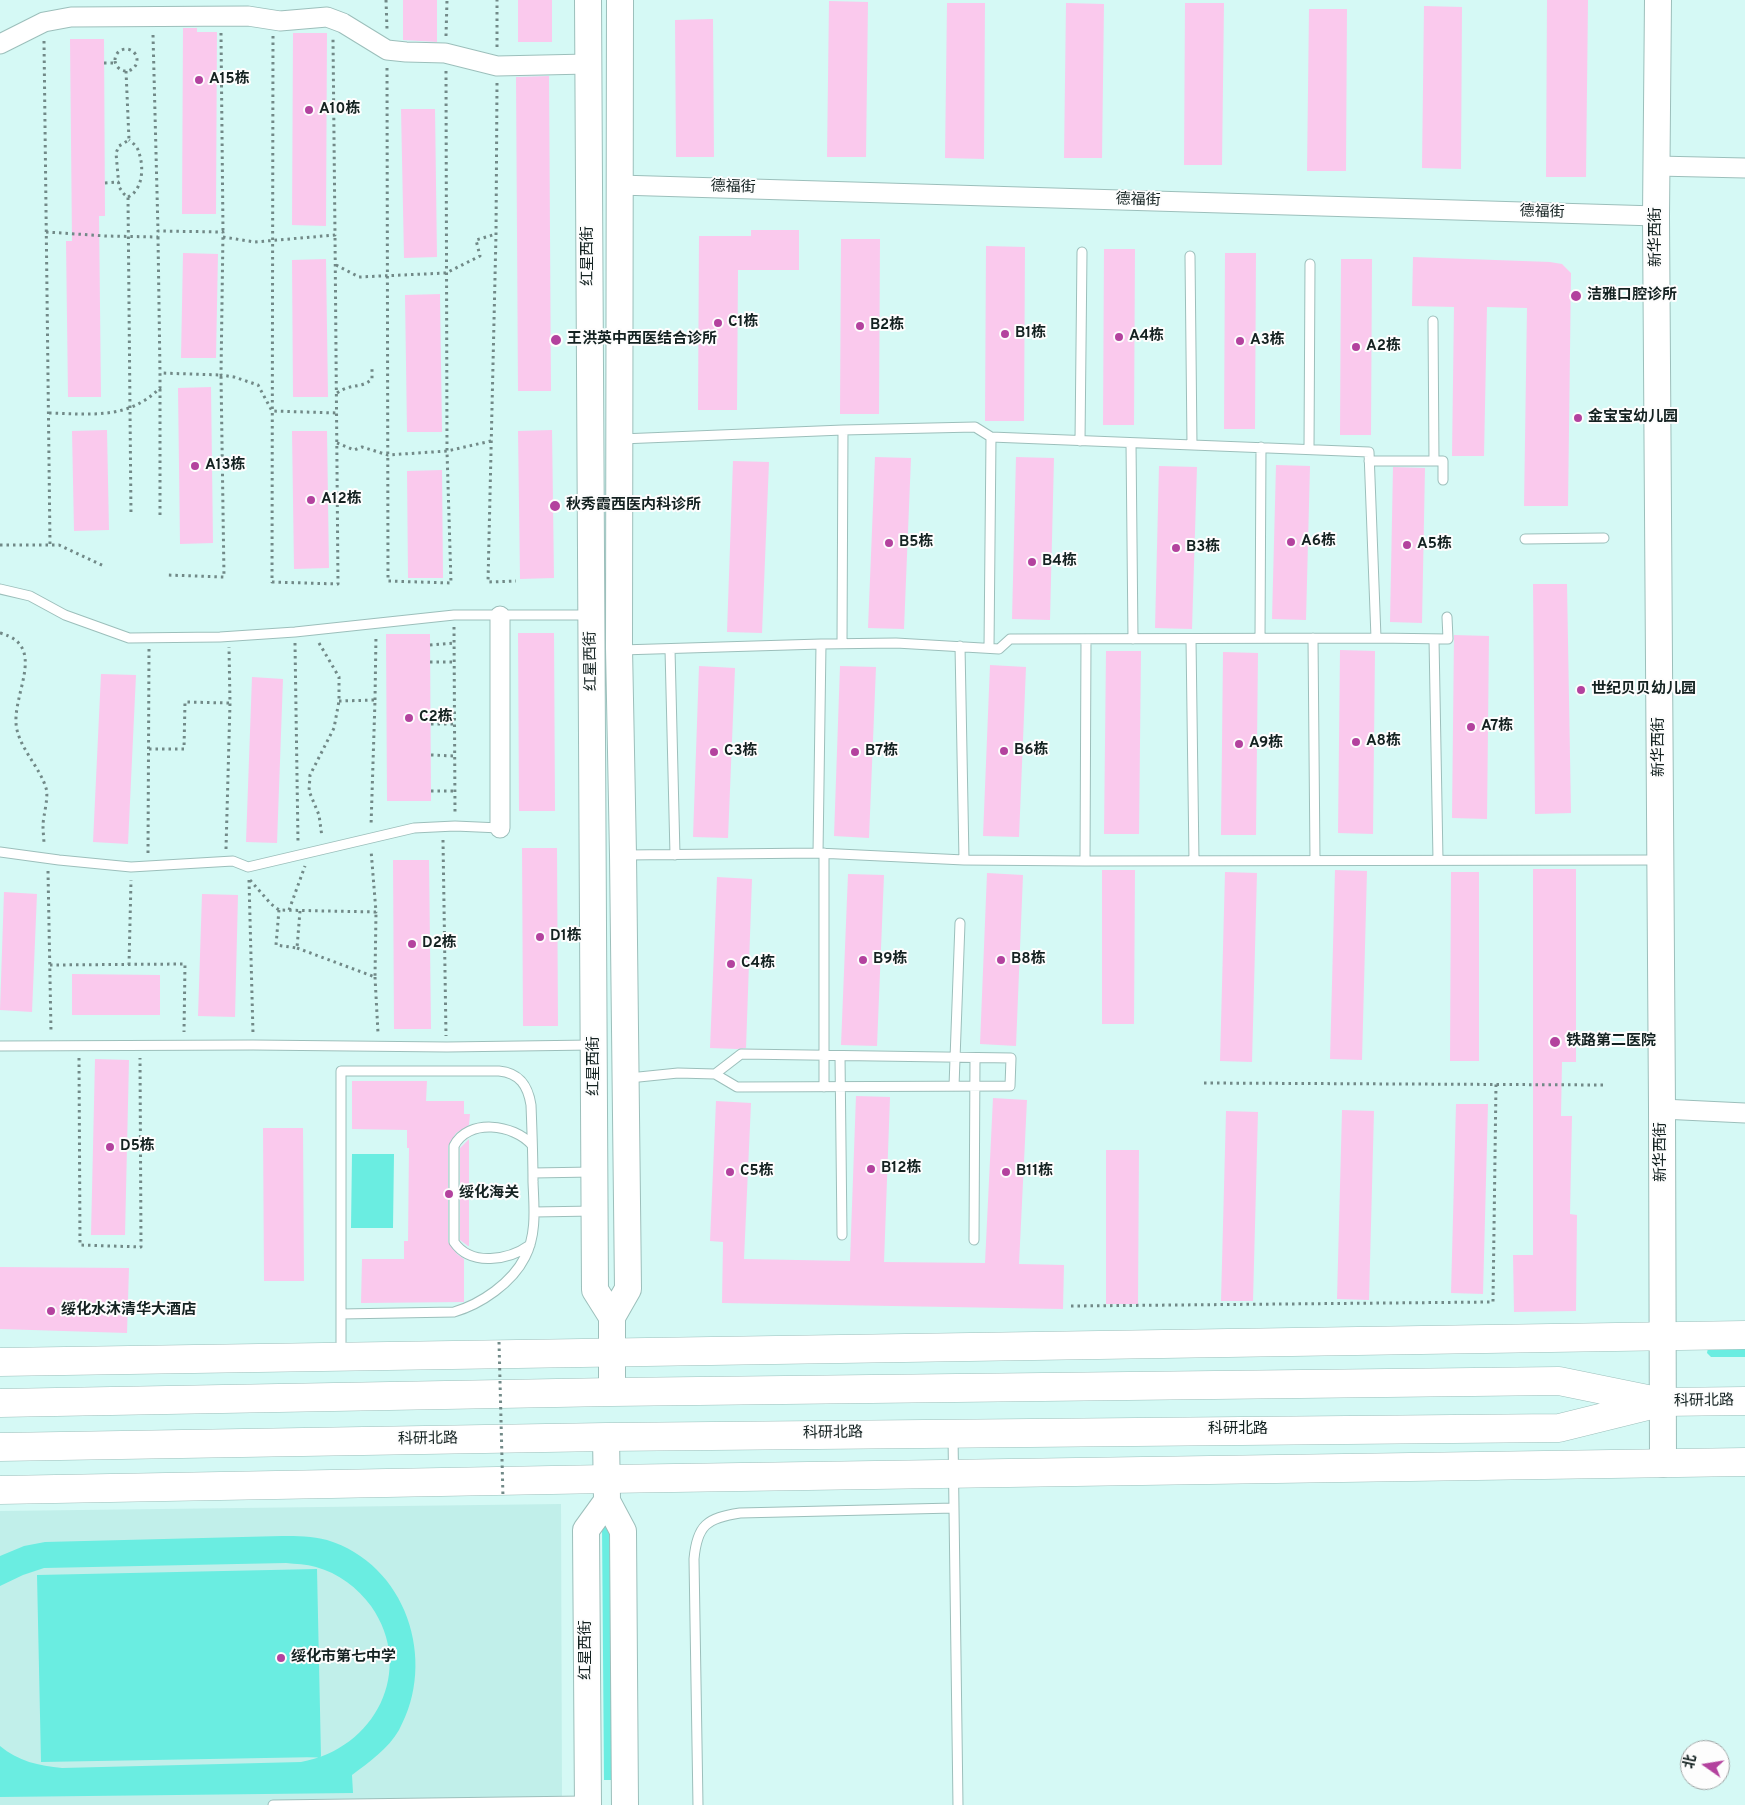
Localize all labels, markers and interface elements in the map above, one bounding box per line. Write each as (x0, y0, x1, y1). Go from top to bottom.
place label: A15栋 (209, 71, 250, 89)
marker: A15栋 (193, 74, 205, 86)
place label: A10栋 (319, 101, 360, 119)
marker: A10栋 (303, 104, 315, 116)
street label: 德福街 (710, 178, 756, 198)
street label: 德福街 (1115, 191, 1161, 211)
street label: 德福街 (1519, 203, 1565, 223)
street label: 新华西街 (1648, 207, 1666, 267)
street label: 红星西街 (580, 226, 598, 286)
place label: 洁雅口腔诊所 (1587, 287, 1677, 305)
marker: 洁雅口腔诊所 (1569, 289, 1583, 303)
place label: C1栋 (728, 314, 759, 332)
marker: C1栋 (712, 317, 724, 329)
place label: B2栋 (870, 317, 904, 335)
marker: B2栋 (854, 320, 866, 332)
place label: B1栋 (1015, 325, 1046, 343)
marker: B1栋 (999, 328, 1011, 340)
place label: A4栋 (1129, 328, 1164, 346)
place label: 王洪英中西医结合诊所 (567, 331, 717, 349)
marker: A4栋 (1113, 331, 1125, 343)
place label: A3栋 (1250, 332, 1285, 350)
marker: 王洪英中西医结合诊所 (549, 333, 563, 347)
marker: A3栋 (1234, 335, 1246, 347)
place label: A2栋 (1366, 338, 1401, 356)
marker: A2栋 (1350, 341, 1362, 353)
place label: 金宝宝幼儿园 (1588, 409, 1678, 427)
marker: 金宝宝幼儿园 (1572, 412, 1584, 424)
place label: A13栋 (205, 457, 246, 475)
marker: A13栋 (189, 460, 201, 472)
place label: A12栋 (321, 491, 362, 509)
marker: A12栋 (305, 494, 317, 506)
place label: 秋秀霞西医内科诊所 (566, 497, 701, 515)
marker: 秋秀霞西医内科诊所 (548, 499, 562, 513)
place label: A6栋 (1301, 533, 1336, 551)
place label: B5栋 (899, 534, 934, 552)
marker: A6栋 (1285, 536, 1297, 548)
place label: A5栋 (1417, 536, 1452, 554)
marker: B5栋 (883, 537, 895, 549)
place label: B3栋 (1186, 539, 1220, 557)
marker: A5栋 (1401, 539, 1413, 551)
marker: B3栋 (1170, 542, 1182, 554)
place label: B4栋 (1042, 553, 1077, 571)
marker: B4栋 (1026, 556, 1038, 568)
street label: 红星西街 (582, 631, 602, 691)
place label: 世纪贝贝幼儿园 (1591, 681, 1696, 699)
marker: 世纪贝贝幼儿园 (1575, 684, 1587, 696)
place label: C2栋 (419, 709, 453, 727)
marker: C2栋 (403, 712, 415, 724)
street label: 新华西街 (1651, 717, 1669, 777)
place label: A7栋 (1481, 718, 1513, 736)
marker: A7栋 (1465, 721, 1477, 733)
place label: A8栋 (1366, 733, 1401, 751)
place label: A9栋 (1249, 735, 1283, 753)
marker: A8栋 (1350, 736, 1362, 748)
marker: A9栋 (1233, 738, 1245, 750)
place label: B6栋 (1014, 742, 1049, 760)
place label: C3栋 (724, 743, 758, 761)
place label: B7栋 (865, 743, 898, 761)
marker: B6栋 (998, 745, 1010, 757)
marker: C3栋 (708, 746, 720, 758)
marker: B7栋 (849, 746, 861, 758)
place label: D1栋 (550, 928, 582, 946)
marker: D1栋 (534, 931, 546, 943)
place label: D2栋 (422, 935, 457, 953)
marker: D2栋 (406, 938, 418, 950)
place label: B9栋 (873, 951, 908, 969)
place label: B8栋 (1011, 951, 1046, 969)
marker: B9栋 (857, 954, 869, 966)
marker: B8栋 (995, 954, 1007, 966)
place label: C4栋 (741, 955, 775, 973)
marker: C4栋 (725, 958, 737, 970)
place label: 铁路第二医院 (1566, 1033, 1656, 1051)
marker: 铁路第二医院 (1548, 1035, 1562, 1049)
street label: 红星西街 (586, 1036, 604, 1096)
street label: 新华西街 (1653, 1122, 1671, 1182)
place label: D5栋 (120, 1138, 155, 1156)
marker: D5栋 (104, 1141, 116, 1153)
place label: B12栋 (881, 1160, 921, 1178)
place label: C5栋 (740, 1163, 774, 1181)
marker: B12栋 (865, 1163, 877, 1175)
place label: B11栋 (1016, 1163, 1053, 1181)
marker: C5栋 (724, 1166, 736, 1178)
marker: B11栋 (1000, 1166, 1012, 1178)
place label: 绥化海关 (459, 1185, 519, 1203)
marker: 绥化海关 (443, 1188, 455, 1200)
place label: 绥化水沐清华大酒店 (61, 1302, 196, 1320)
marker: 绥化水沐清华大酒店 (45, 1305, 57, 1317)
street label: 科研北路 (1674, 1392, 1734, 1412)
street label: 科研北路 (1208, 1421, 1268, 1439)
street label: 科研北路 (803, 1424, 863, 1444)
street label: 科研北路 (398, 1430, 458, 1450)
street label: 红星西街 (578, 1620, 596, 1680)
place label: 绥化市第七中学 (291, 1649, 396, 1667)
marker: 绥化市第七中学 (275, 1652, 287, 1664)
north arrow (1680, 1740, 1730, 1790)
text: 北 (1681, 1753, 1701, 1770)

